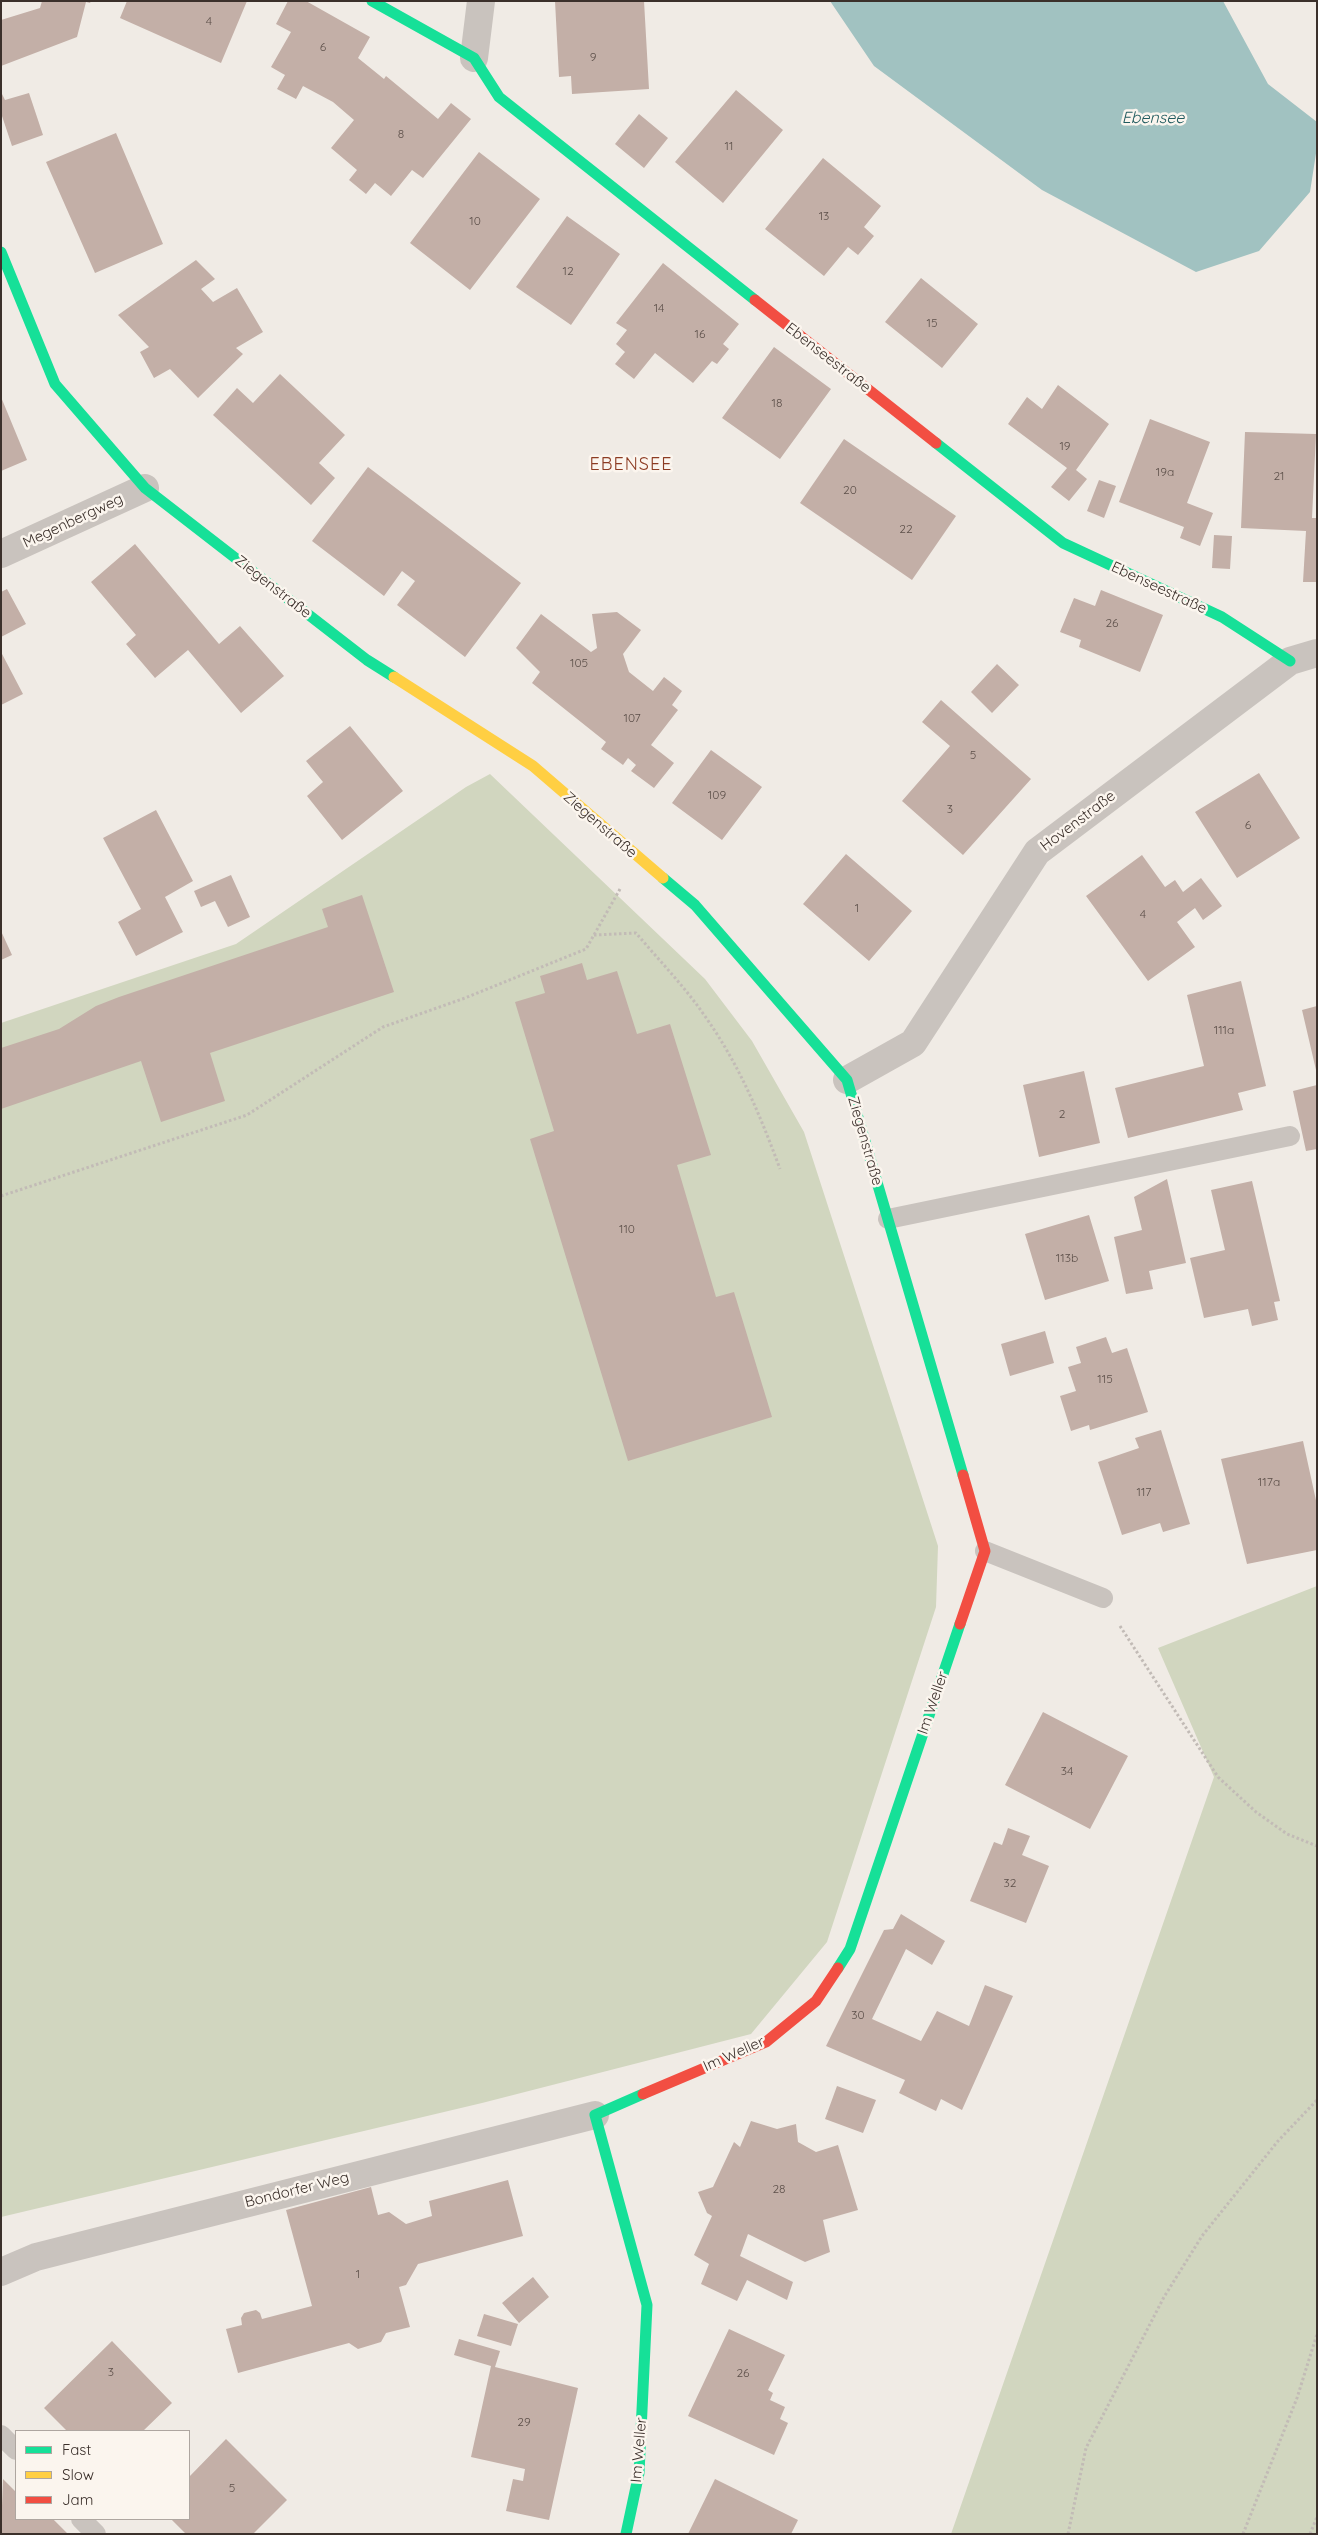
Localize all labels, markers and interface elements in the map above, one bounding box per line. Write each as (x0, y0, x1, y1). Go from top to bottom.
house number: 4 (206, 14, 212, 28)
house number: 6 (320, 40, 326, 54)
house number: 9 (590, 50, 596, 64)
water label: Ebensee (1122, 108, 1184, 128)
house number: 8 (398, 127, 404, 141)
house number: 11 (725, 139, 733, 153)
house number: 13 (819, 209, 829, 223)
house number: 10 (469, 214, 481, 228)
house number: 12 (562, 264, 574, 278)
house number: 14 (654, 301, 664, 315)
house number: 15 (927, 316, 937, 330)
street label: Ebenseestraße (782, 319, 874, 397)
house number: 16 (695, 327, 705, 341)
house number: 18 (772, 396, 782, 410)
house number: 19 (1059, 439, 1071, 453)
district label: EBENSEE (589, 454, 673, 476)
house number: 19a (1156, 465, 1174, 479)
house number: 21 (1273, 469, 1285, 483)
house number: 20 (843, 483, 857, 497)
street label: Megenbergweg (20, 490, 126, 552)
house number: 22 (899, 522, 913, 536)
street label: Ziegenstraße (231, 552, 315, 622)
street label: Ebenseestraße (1108, 558, 1210, 618)
house number: 26 (1105, 616, 1119, 630)
house number: 105 (570, 656, 588, 670)
house number: 107 (623, 711, 641, 725)
house number: 5 (970, 748, 976, 762)
street label: Hovenstraße (1037, 787, 1119, 855)
street label: Ziegenstraße (559, 788, 641, 862)
house number: 109 (708, 788, 726, 802)
house number: 3 (947, 802, 953, 816)
house number: 6 (1245, 818, 1251, 832)
house number: 1 (855, 901, 859, 915)
house number: 4 (1140, 907, 1146, 921)
house number: 111a (1214, 1023, 1234, 1037)
street label: Ziegenstraße (844, 1094, 886, 1188)
house number: 2 (1059, 1107, 1065, 1121)
house number: 110 (619, 1222, 635, 1236)
house number: 113b (1056, 1251, 1078, 1265)
house number: 115 (1097, 1372, 1113, 1386)
house number: 117a (1258, 1475, 1280, 1489)
house number: 117 (1136, 1485, 1152, 1499)
street label: Im Weller (914, 1669, 952, 1737)
house number: 34 (1061, 1764, 1073, 1778)
house number: 32 (1004, 1876, 1016, 1890)
house number: 30 (851, 2008, 865, 2022)
street label: Im Weller (701, 2033, 767, 2075)
street label: Bondorfer Weg (243, 2168, 351, 2212)
house number: 28 (772, 2182, 786, 2196)
house number: 1 (356, 2267, 360, 2281)
house number: 3 (108, 2365, 114, 2379)
house number: 26 (736, 2366, 750, 2380)
house number: 29 (517, 2415, 531, 2429)
street label: Im Weller (627, 2417, 651, 2483)
legend (15, 2430, 190, 2520)
text: Fast (62, 2440, 91, 2459)
text: Slow (62, 2465, 94, 2484)
house number: 5 (229, 2481, 235, 2495)
text: Jam (62, 2490, 93, 2509)

